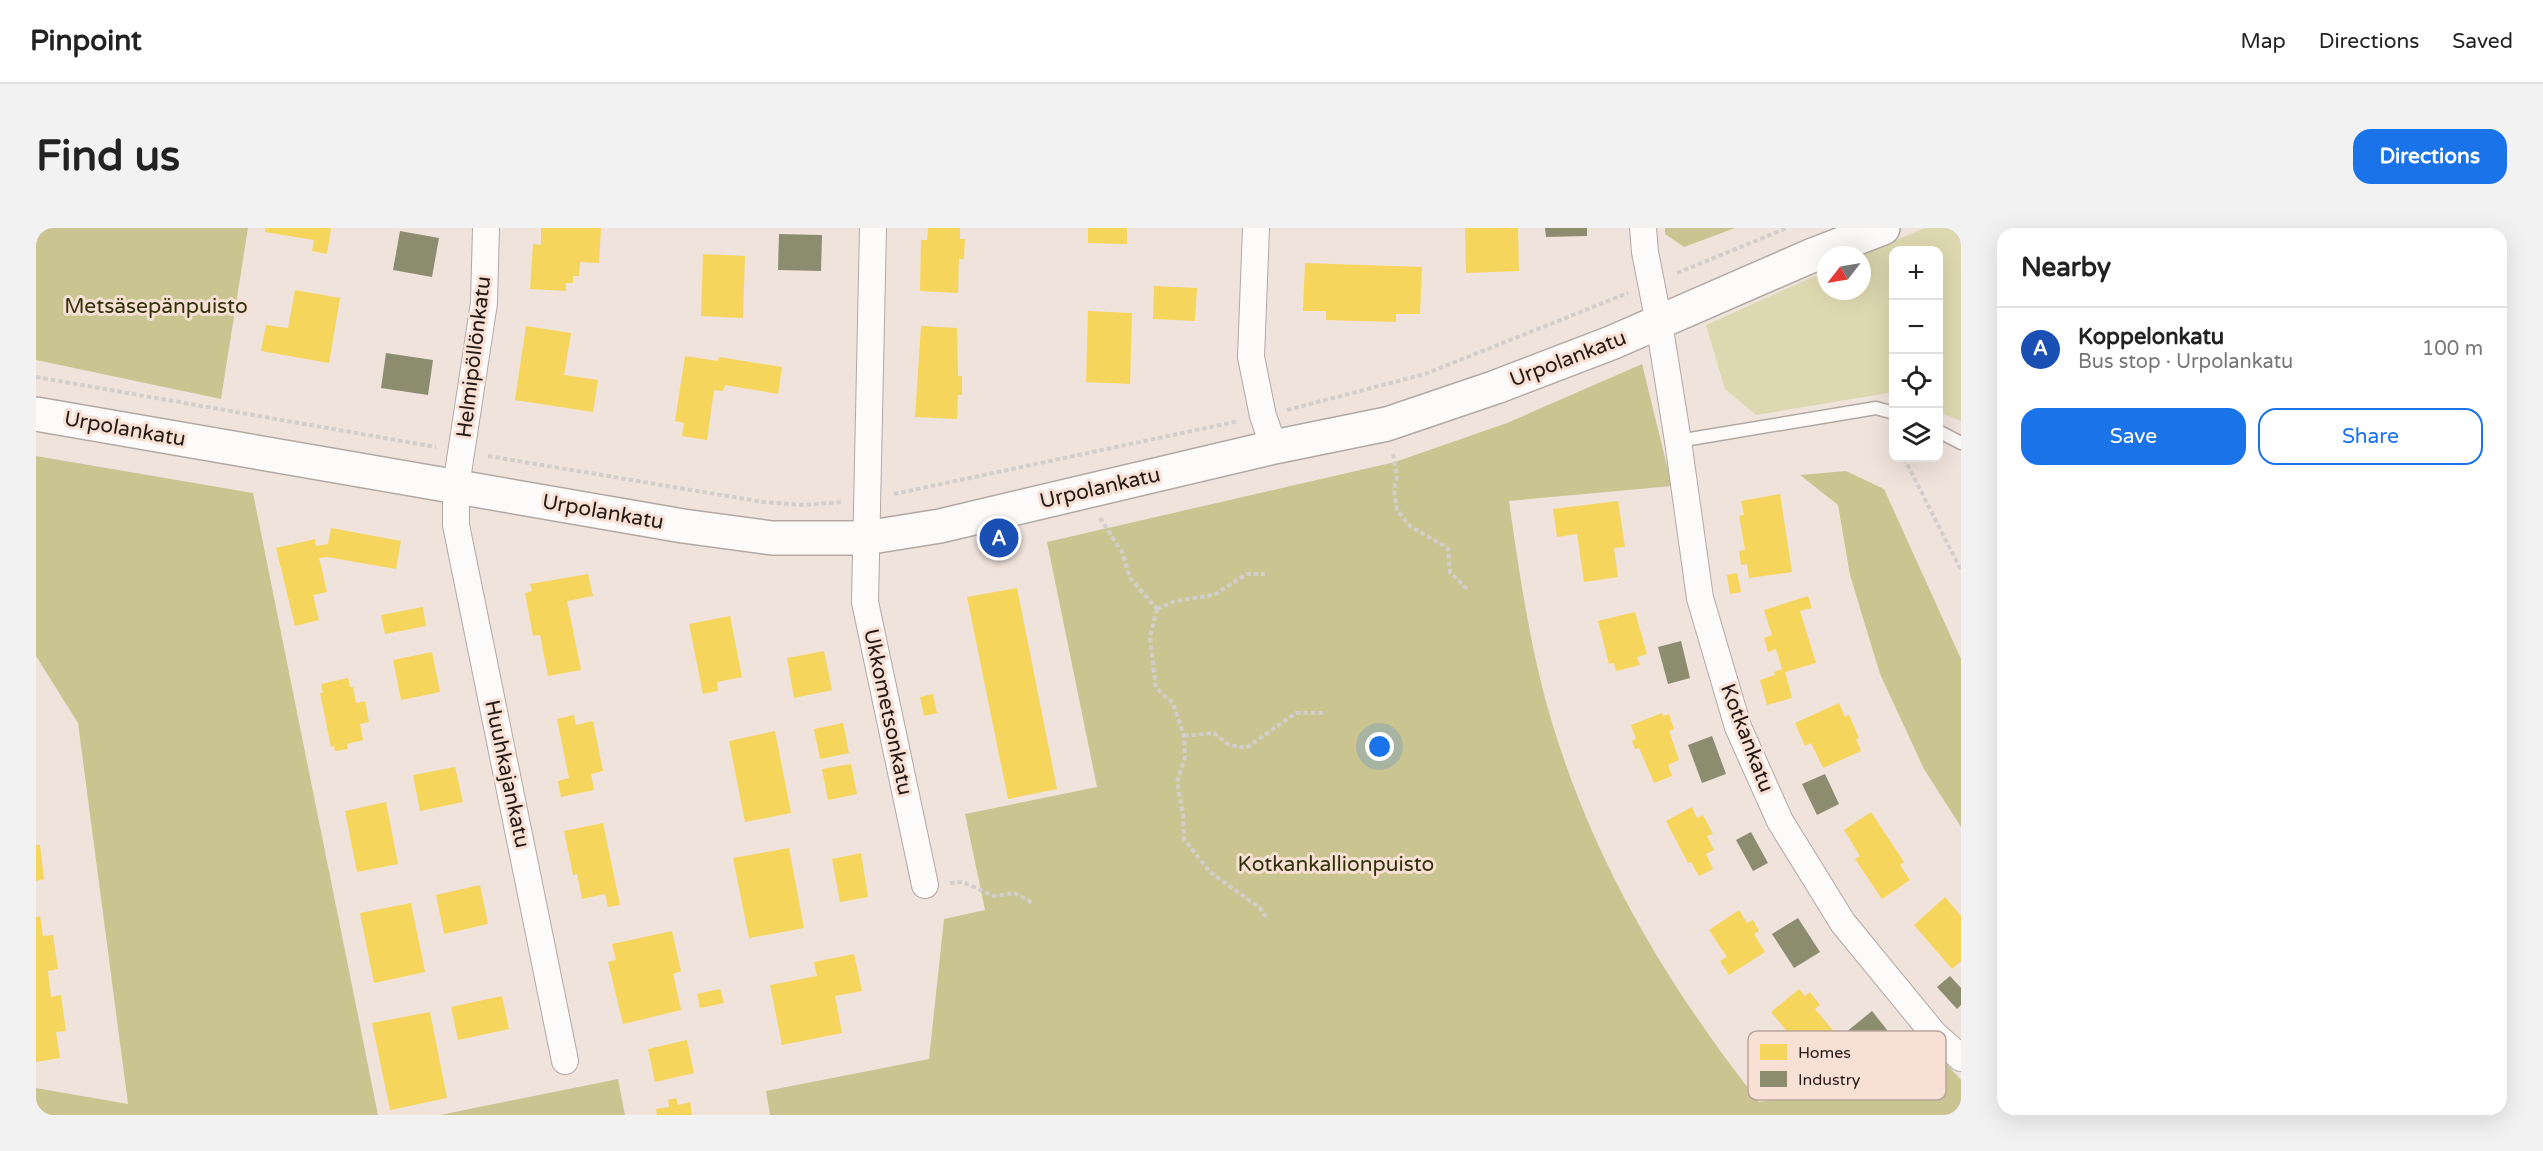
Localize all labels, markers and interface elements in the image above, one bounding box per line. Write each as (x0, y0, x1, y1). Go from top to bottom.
text: Pinpoint (30, 24, 142, 58)
text: Map (2240, 29, 2286, 54)
text: Directions (2319, 29, 2419, 54)
text: Saved (2452, 29, 2513, 54)
button: Directions (2353, 129, 2507, 184)
text: Find us (36, 131, 180, 182)
north arrow (1817, 246, 1871, 300)
map controls (1889, 246, 1943, 462)
button: + (1889, 246, 1943, 300)
text: Nearby (2021, 252, 2111, 283)
street label: Helmipöllönkatu (452, 275, 496, 439)
park label: Metsäsepänpuisto (64, 294, 248, 319)
button: − (1889, 300, 1943, 354)
text: Koppelonkatu (2078, 324, 2224, 350)
street label: Urpolankatu (1506, 325, 1630, 393)
text: A (2033, 337, 2048, 361)
text: 100 m (2422, 337, 2483, 361)
text: Bus stop · Urpolankatu (2078, 350, 2293, 374)
button: locate (1889, 354, 1943, 408)
street label: Urpolankatu (62, 406, 188, 452)
button: layers (1889, 408, 1943, 462)
button: Save (2021, 408, 2246, 465)
button: Share (2258, 408, 2483, 465)
street label: Urpolankatu (1037, 462, 1163, 514)
street label: Urpolankatu (540, 489, 666, 535)
pin: A (980, 516, 1018, 560)
street label: Ukkometsonkatu (858, 626, 918, 798)
street label: Kotkankatu (1715, 680, 1779, 796)
street label: Huuhkajankatu (479, 698, 535, 850)
your location (1365, 732, 1394, 761)
park label: Kotkankallionpuisto (1238, 852, 1434, 877)
legend (1748, 1031, 1946, 1100)
text: Homes (1798, 1043, 1851, 1063)
text: Industry (1798, 1070, 1861, 1090)

